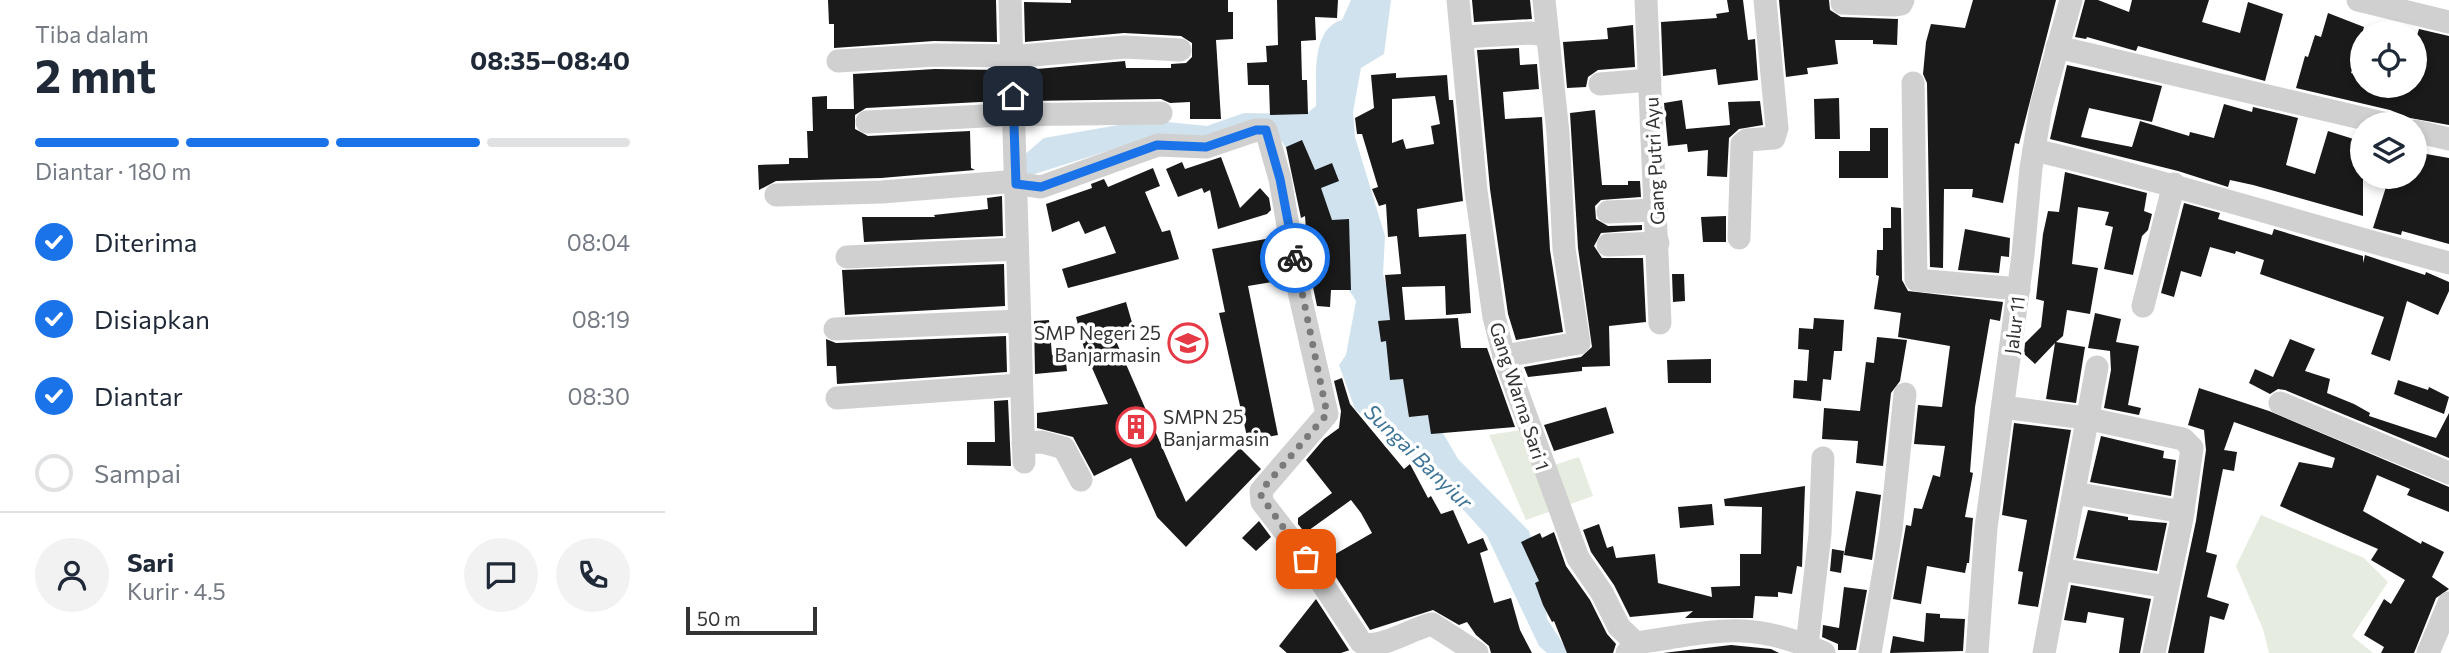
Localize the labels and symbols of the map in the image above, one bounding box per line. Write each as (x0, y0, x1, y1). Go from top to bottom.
pin (983, 66, 1043, 126)
street label: Gang Putri Ayu (1639, 97, 1669, 225)
courier (1260, 223, 1330, 293)
street label: Jalur 11 (1999, 295, 2029, 355)
street label: Gang Warna Sari 1 (1485, 319, 1555, 473)
place label: SMP Negeri 25 Banjarmasin (1034, 321, 1161, 366)
school or university icon: SMP Negeri 25 Banjarmasin (1167, 322, 1209, 364)
water label: Sungai Banyiur (1360, 398, 1479, 514)
place label: SMPN 25 Banjarmasin (1163, 405, 1269, 450)
building icon: SMPN 25 Banjarmasin (1115, 406, 1157, 448)
pin (1276, 529, 1336, 589)
scale bar (686, 604, 817, 636)

